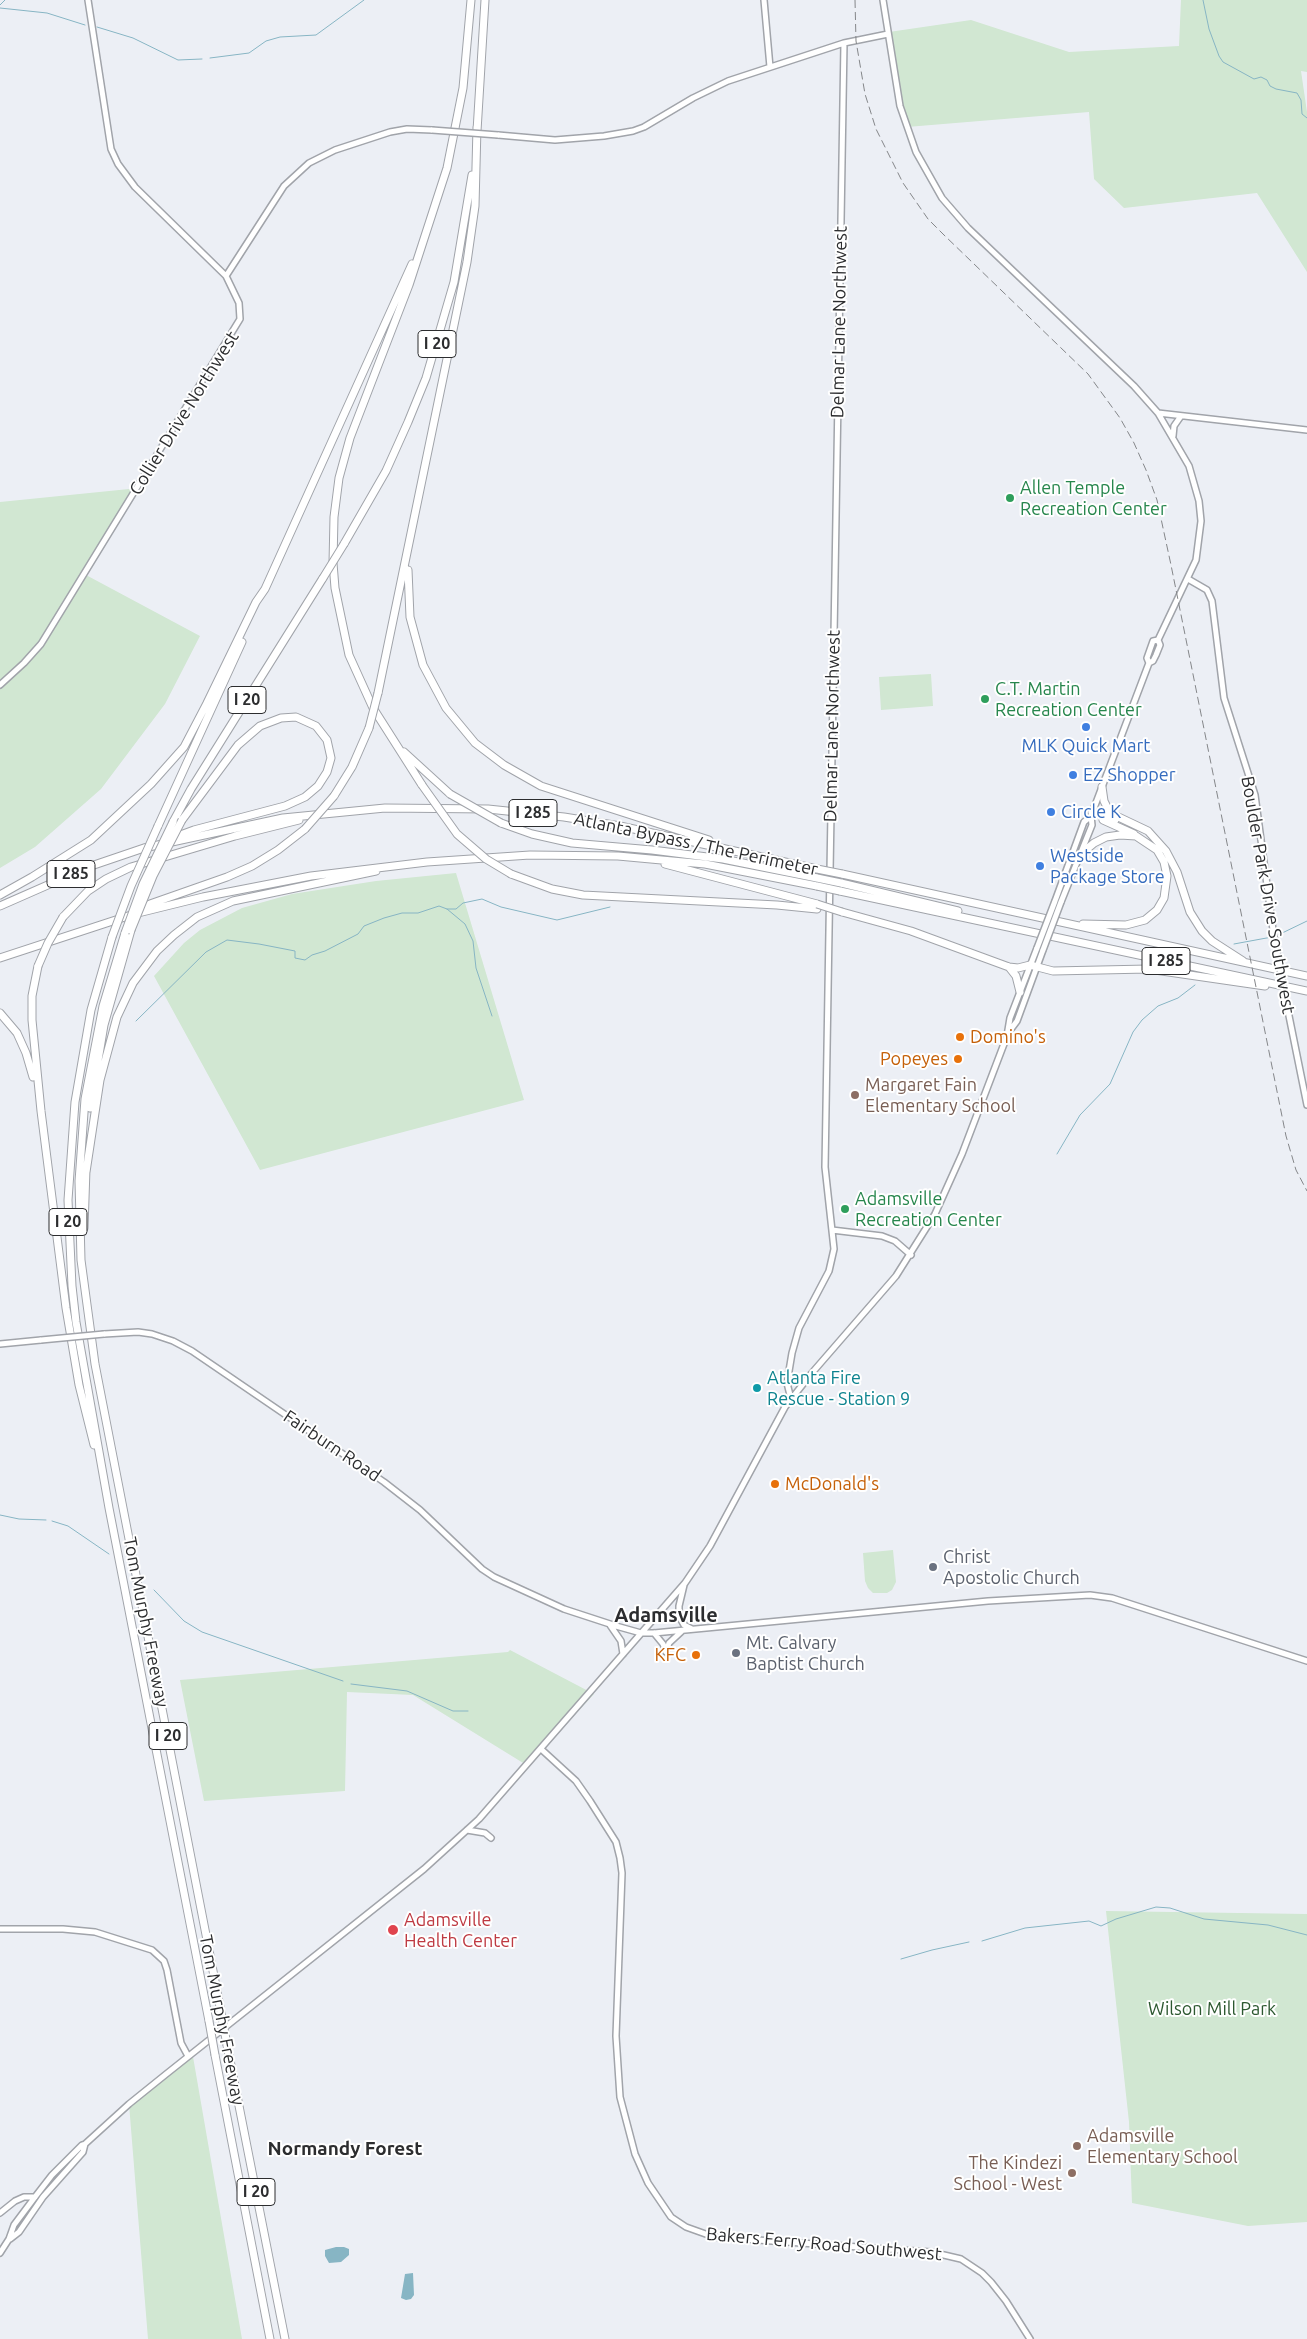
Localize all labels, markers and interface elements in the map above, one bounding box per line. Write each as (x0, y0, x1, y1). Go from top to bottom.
street label: Delmar Lane Northwest (827, 226, 851, 418)
street label: Collier Drive Northwest (125, 327, 243, 499)
road number: I 20 (418, 330, 456, 358)
place label: Allen Temple Recreation Center (1020, 477, 1167, 520)
marker: Allen Temple Recreation Center (1004, 492, 1016, 504)
street label: Delmar Lane Northwest (820, 630, 844, 822)
place label: C.T. Martin Recreation Center (995, 678, 1142, 721)
road number: I 20 (228, 686, 266, 714)
marker: C.T. Martin Recreation Center (979, 693, 991, 705)
marker: MLK Quick Mart (1080, 721, 1092, 733)
place label: MLK Quick Mart (1022, 735, 1150, 757)
place label: EZ Shopper (1083, 764, 1175, 786)
marker: EZ Shopper (1067, 769, 1079, 781)
street label: Boulder Park Drive Southwest (1236, 774, 1300, 1016)
road number: I 285 (509, 800, 557, 826)
place label: Circle K (1061, 801, 1121, 823)
marker: Circle K (1045, 806, 1057, 818)
street label: Atlanta Bypass / The Perimeter (572, 808, 820, 880)
place label: Westside Package Store (1050, 845, 1165, 888)
marker: Westside Package Store (1034, 860, 1046, 872)
road number: I 285 (47, 861, 95, 888)
road number: I 285 (1142, 948, 1190, 974)
place label: Domino's (970, 1026, 1046, 1048)
marker: Domino's (954, 1031, 966, 1043)
place label: Popeyes (880, 1048, 948, 1070)
marker: Popeyes (952, 1053, 964, 1065)
place label: Margaret Fain Elementary School (865, 1074, 1016, 1116)
marker: Margaret Fain Elementary School (849, 1089, 861, 1101)
place label: Adamsville Recreation Center (855, 1188, 1002, 1230)
marker: Adamsville Recreation Center (839, 1203, 851, 1215)
road number: I 20 (49, 1208, 87, 1236)
place label: Atlanta Fire Rescue - Station 9 (767, 1367, 910, 1410)
marker: Atlanta Fire Rescue - Station 9 (751, 1382, 763, 1394)
street label: Fairburn Road (279, 1406, 385, 1486)
place label: McDonald's (785, 1473, 879, 1495)
marker: McDonald's (769, 1478, 781, 1490)
street label: Tom Murphy Freeway (119, 1535, 173, 1709)
place label: Christ Apostolic Church (943, 1546, 1080, 1588)
marker: Christ Apostolic Church (927, 1561, 939, 1573)
district label: Adamsville (614, 1603, 718, 1627)
place label: Mt. Calvary Baptist Church (746, 1632, 865, 1675)
place label: KFC (655, 1644, 686, 1666)
marker: Mt. Calvary Baptist Church (730, 1647, 742, 1659)
marker: KFC (690, 1649, 702, 1661)
road number: I 20 (149, 1722, 187, 1750)
place label: Adamsville Health Center (404, 1909, 517, 1952)
marker: Adamsville Health Center (386, 1923, 400, 1937)
street label: Tom Murphy Freeway (195, 1933, 249, 2107)
park label: Wilson Mill Park (1148, 1998, 1276, 2020)
place label: Adamsville Elementary School (1087, 2125, 1238, 2168)
district label: Normandy Forest (268, 2138, 422, 2160)
marker: Adamsville Elementary School (1071, 2140, 1083, 2152)
place label: The Kindezi School - West (953, 2152, 1062, 2194)
marker: The Kindezi School - West (1066, 2167, 1078, 2179)
road number: I 20 (237, 2178, 275, 2206)
street label: Bakers Ferry Road Southwest (705, 2223, 943, 2265)

